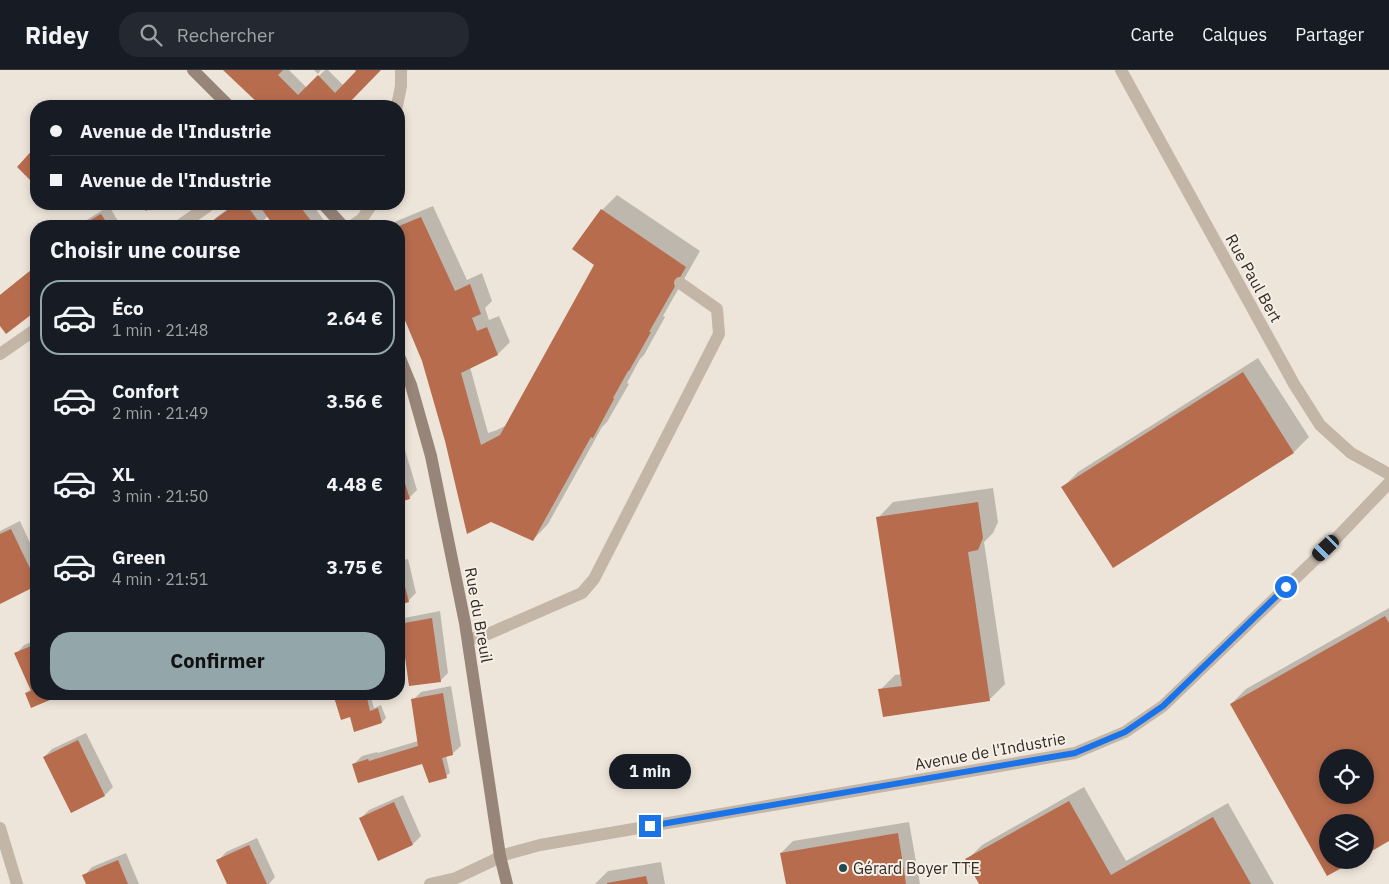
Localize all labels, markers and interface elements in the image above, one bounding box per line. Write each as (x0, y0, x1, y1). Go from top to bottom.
search box (119, 12, 469, 57)
text: Ridey (25, 19, 89, 51)
icon: search (137, 21, 165, 49)
text: Rechercher (177, 23, 275, 47)
text: Carte (1131, 23, 1174, 46)
text: Calques (1202, 23, 1267, 46)
text: Partager (1295, 23, 1364, 46)
text: Avenue de l'Industrie (80, 119, 271, 143)
text: Avenue de l'Industrie (80, 168, 271, 192)
street label: Rue Paul Bert (1222, 230, 1286, 326)
text: Choisir une course (50, 235, 241, 264)
icon: car (52, 295, 97, 340)
text: Éco (112, 296, 144, 320)
text: 2.64 € (327, 306, 383, 330)
text: 1 min · 21:48 (112, 320, 208, 340)
icon: car (52, 378, 97, 423)
text: Confort (112, 379, 179, 403)
text: 3.56 € (327, 389, 383, 413)
text: 2 min · 21:49 (112, 403, 208, 423)
icon: car (52, 461, 97, 506)
text: XL (112, 462, 135, 486)
text: 4.48 € (327, 472, 383, 496)
text: 3 min · 21:50 (112, 486, 208, 506)
car (1310, 532, 1342, 564)
icon: car (52, 544, 97, 589)
text: Green (112, 545, 166, 569)
text: 3.75 € (327, 555, 383, 579)
street label: Rue du Breuil (461, 566, 497, 664)
text: 4 min · 21:51 (112, 569, 208, 589)
route start (1275, 576, 1297, 598)
button: Confirmer (50, 632, 385, 690)
street label: Avenue de l'Industrie (913, 728, 1067, 774)
map controls (1319, 749, 1374, 869)
button: locate (1319, 749, 1374, 804)
callout: 1 min (609, 754, 691, 788)
text: 1 min (629, 761, 671, 781)
button: layers (1319, 814, 1374, 869)
route end (639, 815, 661, 837)
place label: Gérard Boyer TTE (853, 858, 980, 878)
marker: Gérard Boyer TTE (837, 862, 849, 874)

